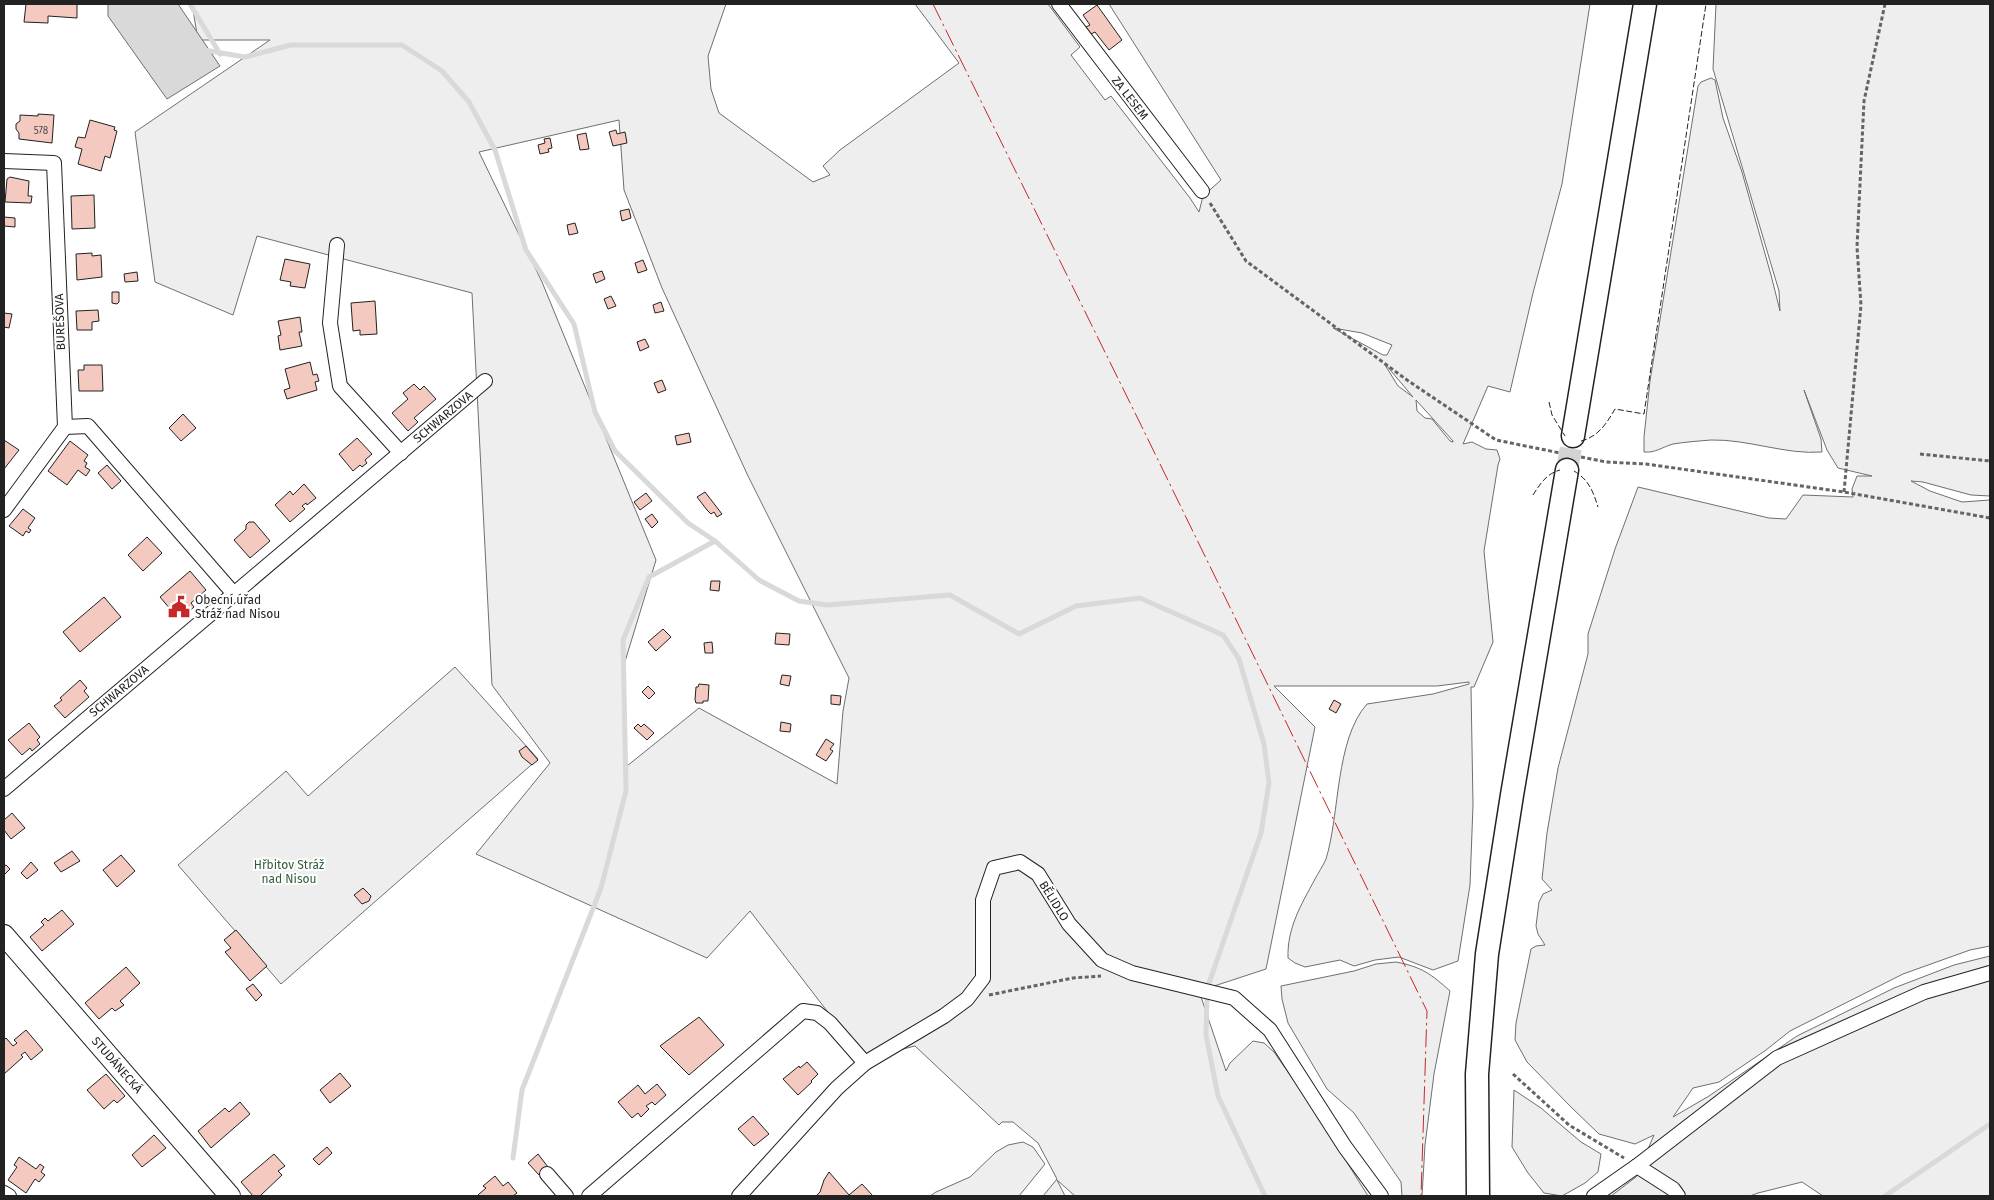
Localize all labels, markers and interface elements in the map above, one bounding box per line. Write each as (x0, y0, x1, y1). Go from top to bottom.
street label: ZA LESEM (1109, 74, 1151, 122)
house number: 578 (34, 125, 49, 137)
street label: BUREŠOVA (51, 293, 68, 351)
street label: SCHWARZOVA (411, 388, 476, 446)
place label: Obecní úřad Stráž nad Nisou (195, 593, 280, 621)
public building icon: Obecní úřad Stráž nad Nisou (166, 594, 192, 620)
street label: SCHWARZOVA (87, 662, 152, 720)
park label: Hřbitov Stráž nad Nisou (254, 858, 324, 886)
street label: BĚLIDLO (1036, 878, 1073, 924)
street label: STUDÁNECKÁ (89, 1033, 146, 1096)

